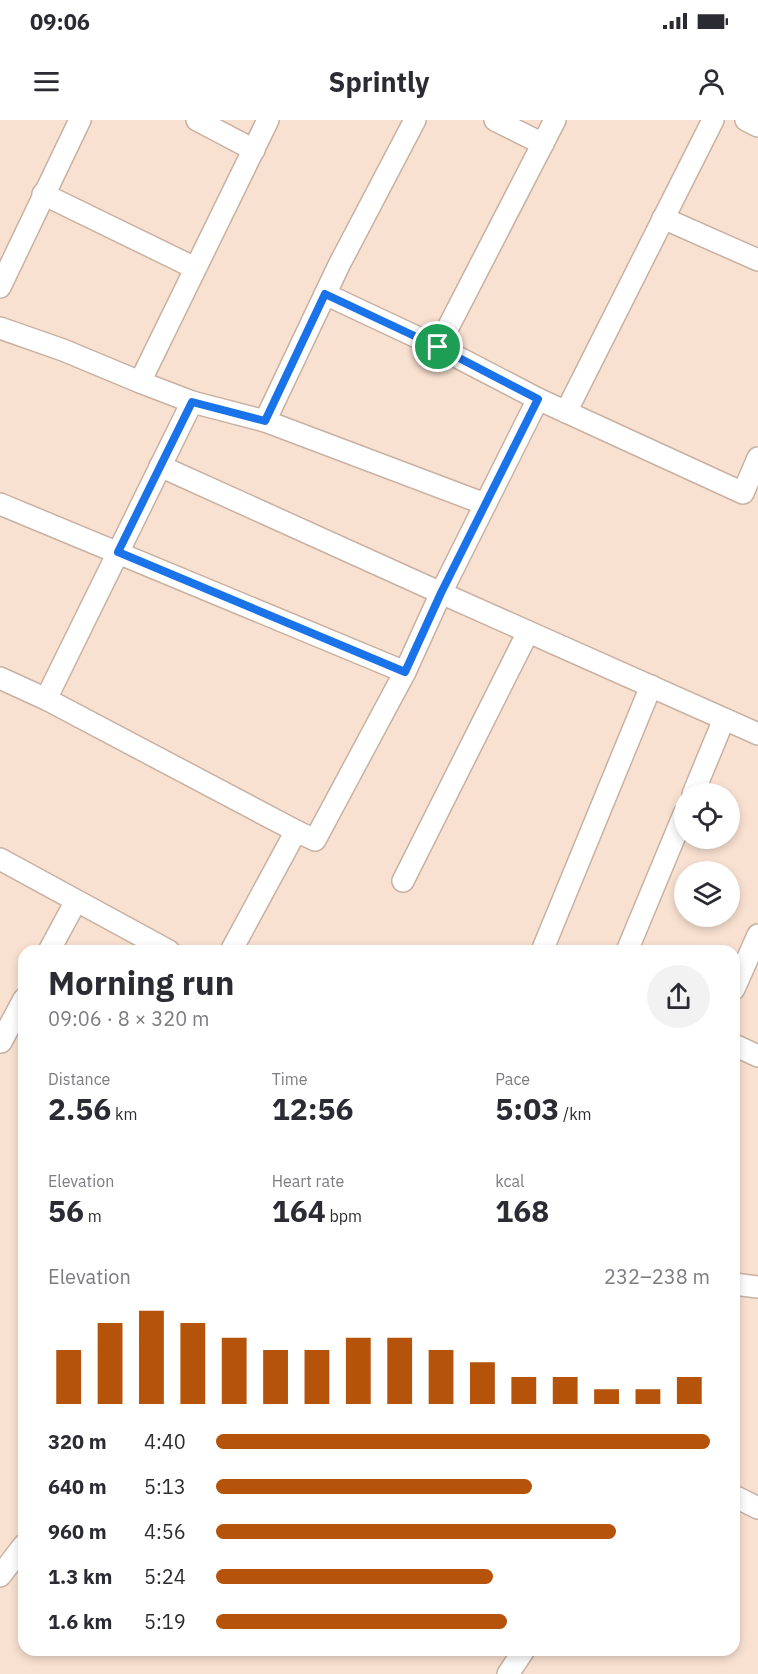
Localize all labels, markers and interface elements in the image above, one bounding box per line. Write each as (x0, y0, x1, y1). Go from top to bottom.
text: 09:06 (30, 7, 90, 36)
text: Sprintly (329, 64, 429, 99)
icon: menu (30, 65, 63, 98)
icon: person (695, 65, 728, 98)
pin (412, 321, 463, 372)
icon: arrive (421, 330, 454, 363)
map controls (674, 783, 740, 927)
button: locate (674, 783, 740, 849)
button: layers (674, 861, 740, 927)
text: Morning run (48, 961, 234, 1004)
button: share (647, 965, 710, 1028)
text: 09:06 · 8 × 320 m (48, 1005, 209, 1032)
text: Distance (48, 1069, 110, 1089)
text: Time (272, 1069, 308, 1089)
text: Pace (495, 1069, 530, 1089)
text: 2.56 (48, 1089, 111, 1128)
text: 12:56 (272, 1089, 354, 1128)
text: 5:03 (495, 1089, 559, 1128)
text: km (111, 1104, 138, 1124)
text: /km (559, 1104, 592, 1124)
text: Elevation (48, 1171, 114, 1191)
text: Heart rate (272, 1171, 344, 1191)
text: kcal (495, 1171, 524, 1191)
text: 56 (48, 1191, 84, 1230)
text: 164 (272, 1191, 326, 1230)
text: 168 (495, 1191, 549, 1230)
text: m (84, 1206, 102, 1226)
text: bpm (326, 1206, 362, 1226)
text: Elevation (48, 1263, 131, 1290)
text: 232–238 m (604, 1263, 710, 1290)
text: 320 m (48, 1428, 107, 1455)
text: 4:40 (144, 1428, 186, 1455)
text: 640 m (48, 1473, 107, 1500)
text: 5:13 (144, 1473, 186, 1500)
text: 960 m (48, 1518, 107, 1545)
text: 4:56 (144, 1518, 186, 1545)
text: 1.3 km (48, 1563, 112, 1590)
text: 5:24 (144, 1563, 186, 1590)
text: 1.6 km (48, 1608, 112, 1635)
text: 5:19 (144, 1608, 186, 1635)

